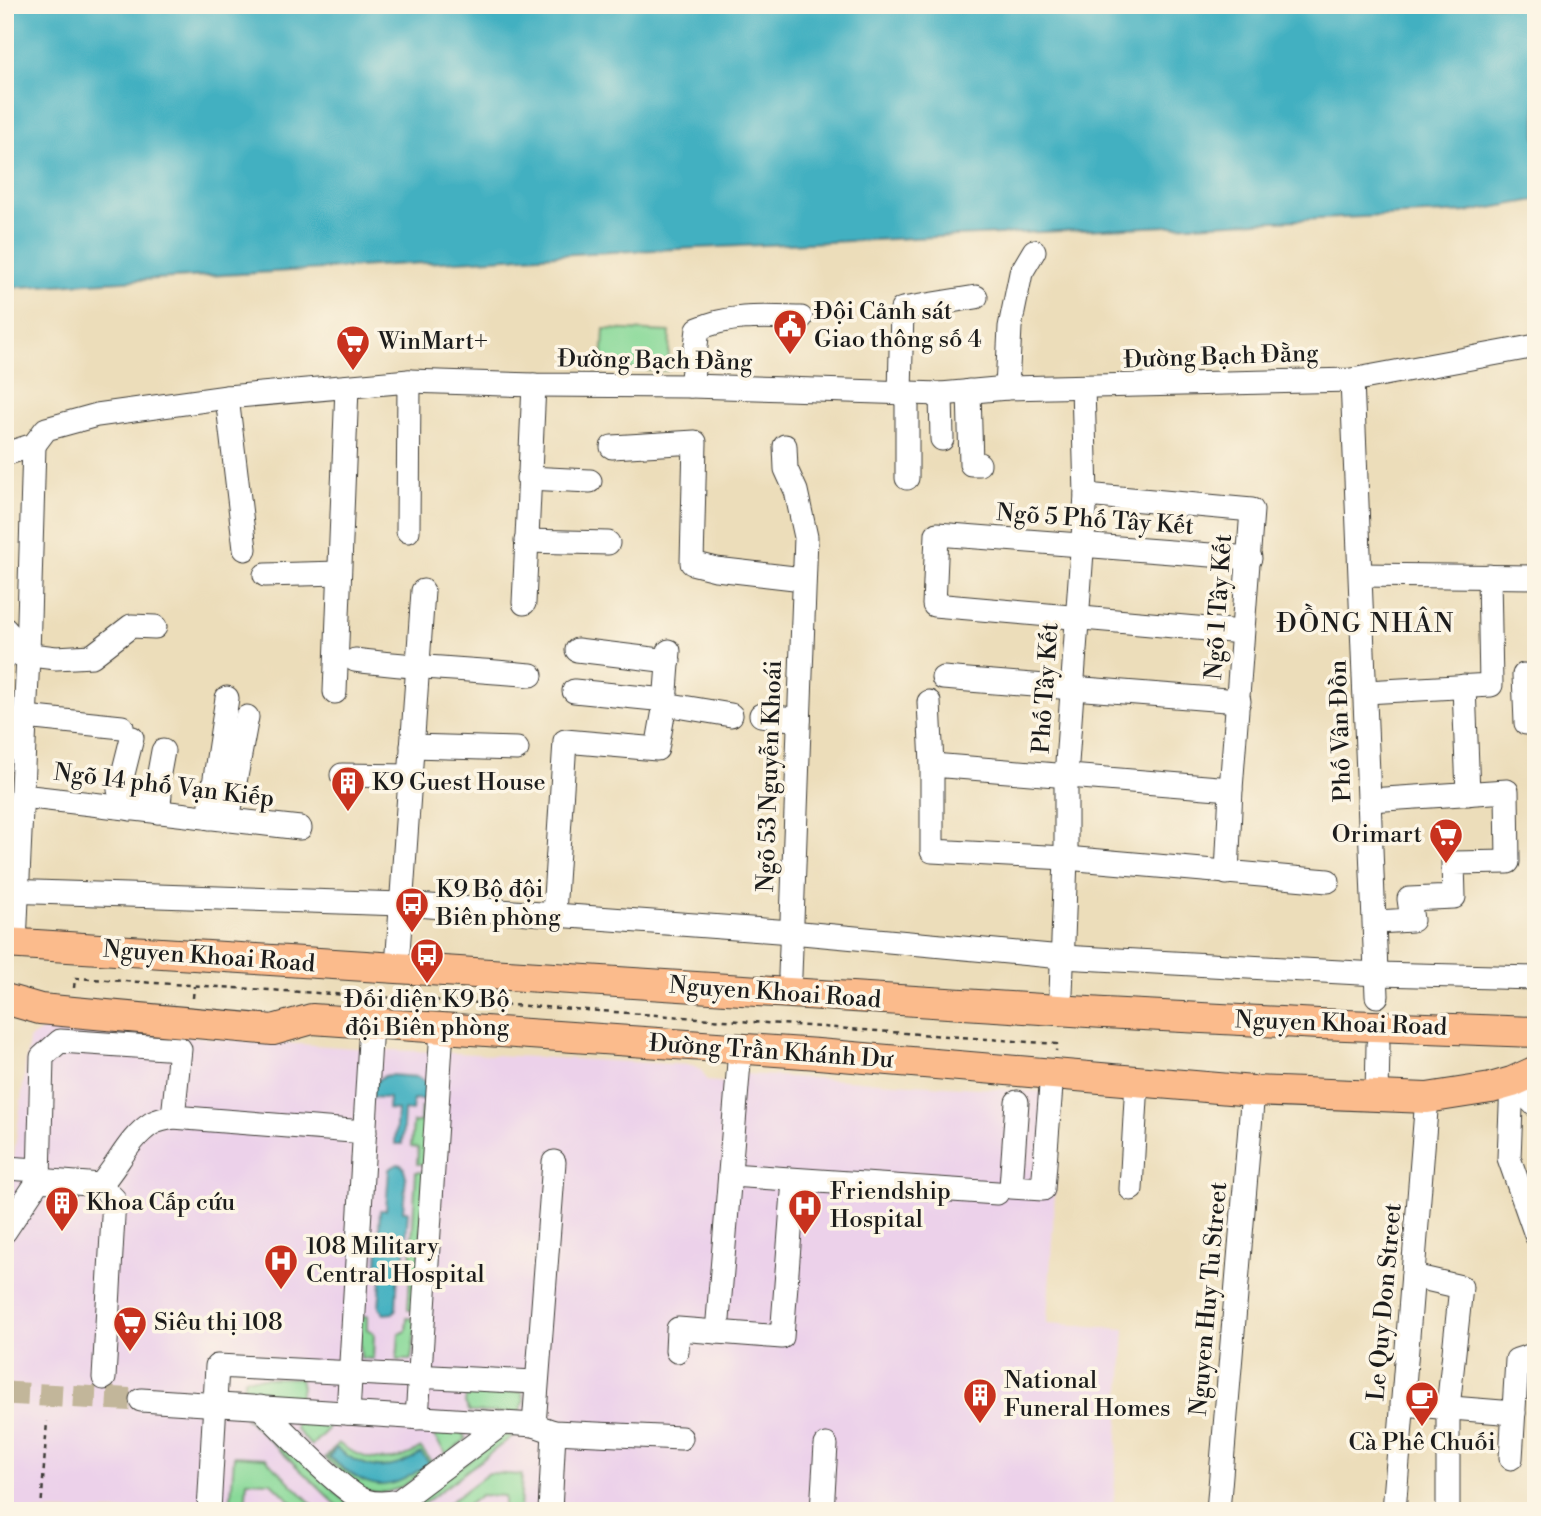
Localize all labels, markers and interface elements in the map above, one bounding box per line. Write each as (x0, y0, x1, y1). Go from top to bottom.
place label: Đội Cảnh sát Giao thông số 4 (814, 297, 982, 355)
public building icon: Đội Cảnh sát Giao thông số 4 (771, 307, 809, 356)
supermarket icon: WinMart+ (334, 323, 372, 372)
place label: WinMart+ (377, 327, 488, 357)
street label: Đường Bạch Đằng (1123, 339, 1320, 375)
street label: Đường Bạch Đằng (557, 344, 753, 378)
street label: Ngõ 5 Phố Tây Kết (995, 498, 1195, 542)
street label: Ngõ 1 Tây Kết (1199, 533, 1239, 681)
district label: ĐỒNG NHÂN (1277, 603, 1455, 640)
street label: Phố Tây Kết (1026, 621, 1066, 754)
street label: Ngõ 53 Nguyễn Khoái (751, 659, 789, 893)
street label: Phố Vân Đồn (1324, 659, 1358, 803)
street label: Ngõ 14 phố Vạn Kiếp (52, 758, 276, 814)
building icon: K9 Guest House (329, 764, 367, 813)
place label: K9 Guest House (372, 768, 546, 798)
supermarket icon: Orimart (1427, 816, 1465, 865)
place label: Orimart (1332, 820, 1422, 850)
place label: K9 Bộ đội Biên phòng (435, 875, 561, 933)
bus stop icon: K9 Bộ đội Biên phòng (393, 885, 431, 934)
street label: Nguyen Khoai Road (102, 935, 316, 979)
bus stop icon: Đối diện K9 Bộ đội Biên phòng (408, 936, 446, 985)
street label: Nguyen Khoai Road (668, 971, 882, 1015)
place label: Đối diện K9 Bộ đội Biên phòng (344, 985, 510, 1043)
street label: Nguyen Khoai Road (1234, 1005, 1448, 1043)
street label: Đường Trần Khánh Dư (648, 1028, 894, 1076)
place label: Friendship Hospital (830, 1177, 951, 1235)
street label: Nguyen Huy Tu Street (1184, 1180, 1234, 1417)
building icon: Khoa Cấp cứu (43, 1184, 81, 1233)
hospital icon: Friendship Hospital (786, 1187, 824, 1236)
place label: Khoa Cấp cứu (86, 1188, 236, 1218)
street label: Le Quy Don Street (1361, 1201, 1409, 1402)
place label: 108 Military Central Hospital (306, 1232, 485, 1290)
hospital icon: 108 Military Central Hospital (262, 1242, 300, 1291)
supermarket icon: Siêu thị 108 (111, 1304, 149, 1353)
place label: Siêu thị 108 (154, 1308, 283, 1338)
place label: National Funeral Homes (1004, 1366, 1171, 1424)
building icon: National Funeral Homes (961, 1376, 999, 1425)
cafe icon: Cà Phê Chuối (1403, 1379, 1441, 1428)
place label: Cà Phê Chuối (1348, 1428, 1496, 1458)

